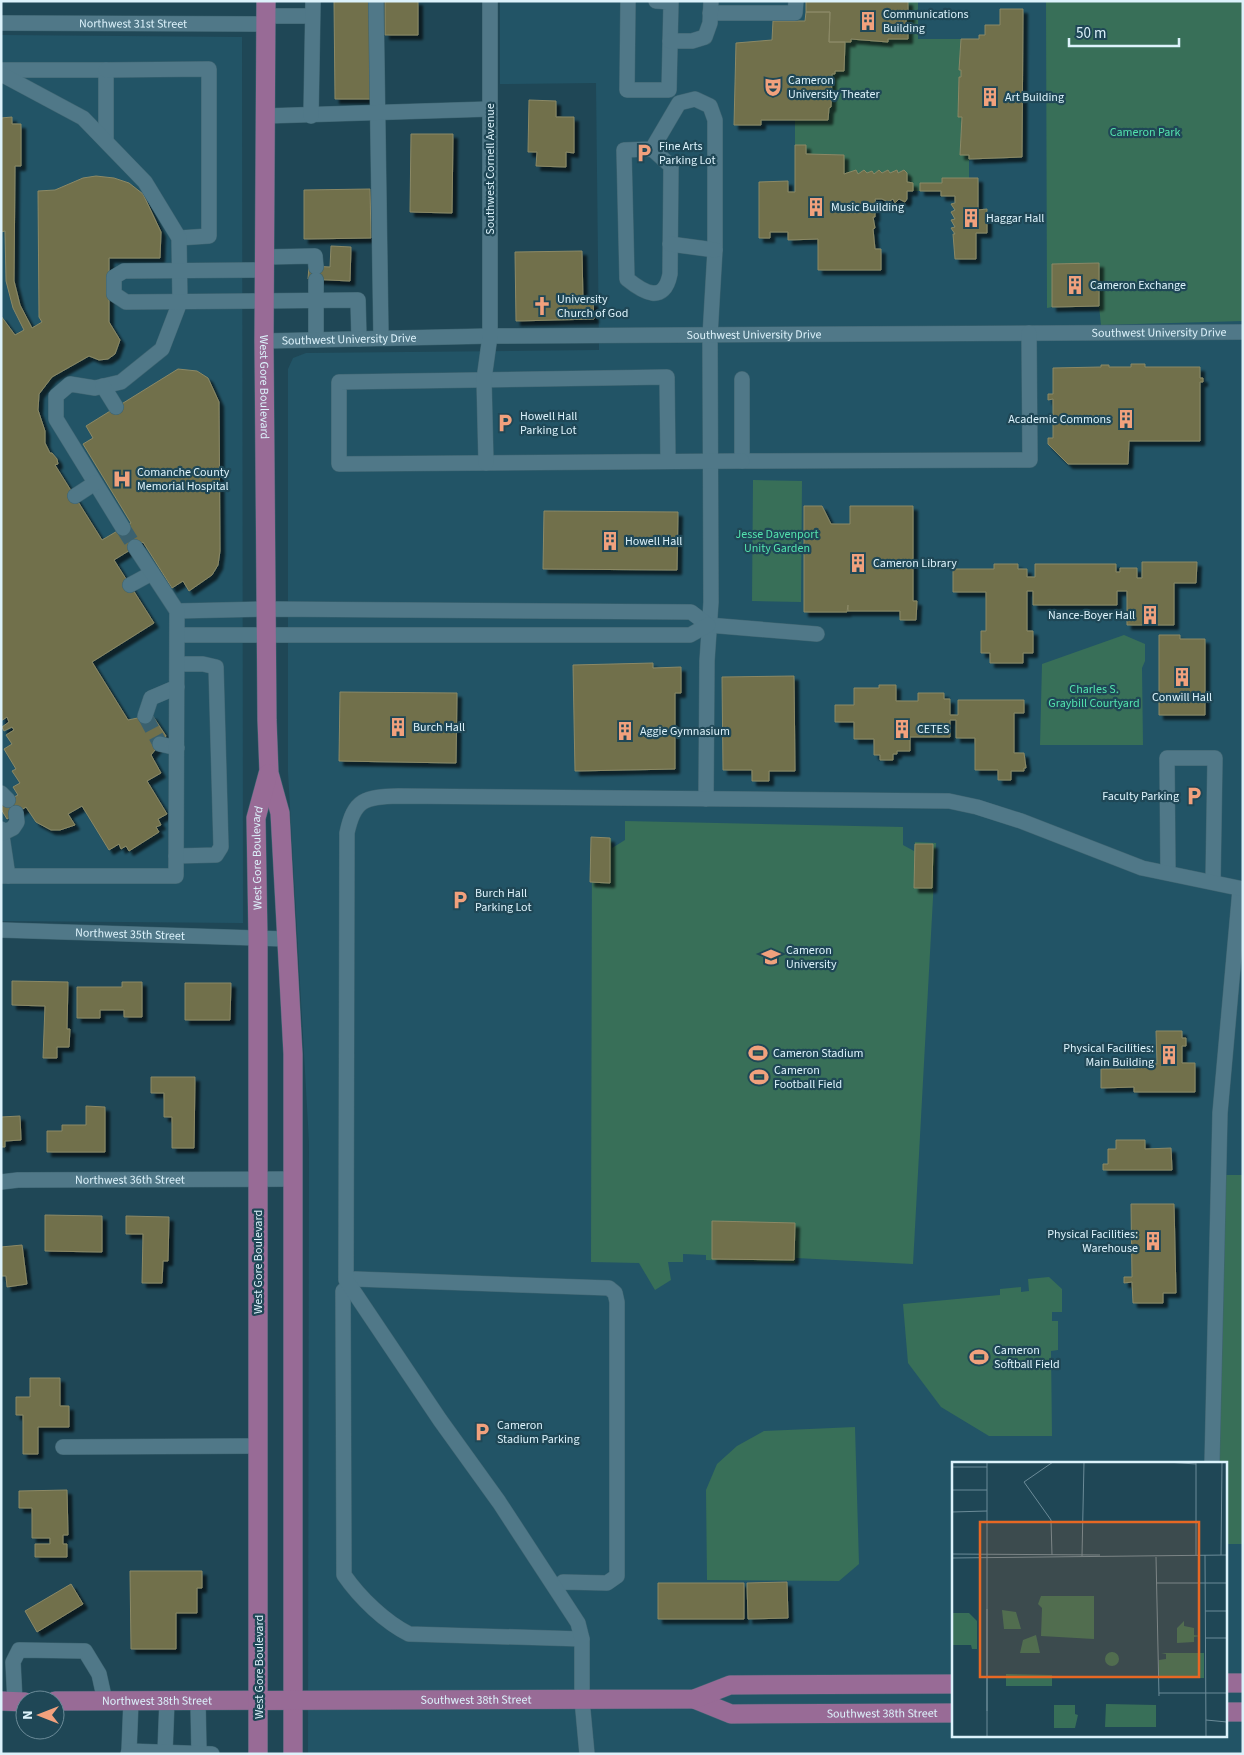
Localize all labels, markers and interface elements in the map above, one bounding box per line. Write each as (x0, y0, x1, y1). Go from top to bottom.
place label: Communications Building (883, 6, 969, 37)
building icon: Communications Building (857, 10, 879, 32)
street label: Northwest 31st Street (79, 15, 187, 32)
scale bar (1069, 15, 1179, 47)
text: 50 m (1076, 23, 1106, 44)
place label: Cameron University Theater (788, 72, 880, 103)
theatre icon: Cameron University Theater (762, 76, 784, 98)
building icon: Art Building (979, 86, 1001, 108)
place label: Art Building (1005, 89, 1064, 106)
street label: Southwest Cornell Avenue (482, 103, 499, 235)
park label: Cameron Park (1110, 124, 1180, 141)
place label: Fine Arts Parking Lot (659, 138, 715, 169)
parking icon: Fine Arts Parking Lot (633, 142, 655, 164)
building icon: Music Building (805, 196, 827, 218)
place label: Music Building (831, 199, 904, 216)
building icon: Haggar Hall (960, 207, 982, 229)
place label: Haggar Hall (986, 210, 1044, 227)
building icon: Cameron Exchange (1064, 274, 1086, 296)
place label: Cameron Exchange (1090, 277, 1186, 294)
place label: University Church of God (557, 291, 628, 322)
church icon: University Church of God (531, 295, 553, 317)
street label: Southwest University Drive (1091, 324, 1226, 341)
street label: Southwest University Drive (686, 326, 821, 343)
street label: Southwest University Drive (281, 329, 417, 349)
street label: West Gore Boulevard (255, 335, 273, 439)
place label: Howell Hall Parking Lot (520, 408, 577, 439)
building icon: Academic Commons (1115, 408, 1137, 430)
place label: Academic Commons (1008, 411, 1111, 428)
parking icon: Howell Hall Parking Lot (494, 412, 516, 434)
place label: Comanche County Memorial Hospital (137, 464, 230, 495)
hospital icon: Comanche County Memorial Hospital (111, 468, 133, 490)
park label: Jesse Davenport Unity Garden (736, 526, 819, 557)
building icon: Howell Hall (599, 530, 621, 552)
place label: Howell Hall (625, 533, 682, 550)
building icon: Cameron Library (847, 552, 869, 574)
place label: Cameron Library (873, 555, 957, 572)
building icon: Nance-Boyer Hall (1139, 604, 1161, 626)
place label: Nance-Boyer Hall (1048, 607, 1135, 624)
building icon: Conwill Hall (1171, 666, 1193, 688)
park label: Charles S. Graybill Courtyard (1048, 681, 1140, 712)
place label: Conwill Hall (1152, 689, 1212, 706)
building icon: Burch Hall (387, 716, 409, 738)
building icon: CETES (891, 718, 913, 740)
place label: Burch Hall (413, 719, 465, 736)
building icon: Aggie Gymnasium (614, 720, 636, 742)
place label: CETES (917, 721, 949, 738)
place label: Aggie Gymnasium (640, 723, 730, 740)
parking icon: Faculty Parking (1183, 785, 1205, 807)
place label: Faculty Parking (1102, 788, 1179, 805)
street label: West Gore Boulevard (247, 804, 267, 910)
place label: Burch Hall Parking Lot (475, 885, 531, 916)
parking icon: Burch Hall Parking Lot (449, 889, 471, 911)
street label: Northwest 35th Street (75, 924, 185, 944)
place label: Cameron University (786, 942, 837, 973)
school or university icon: Cameron University (760, 946, 782, 968)
place label: Physical Facilities: Main Building (1063, 1040, 1154, 1071)
sports icon: Cameron Stadium (747, 1042, 769, 1064)
building icon: Physical Facilities: Main Building (1158, 1044, 1180, 1066)
place label: Cameron Stadium (773, 1045, 863, 1062)
place label: Cameron Football Field (774, 1062, 842, 1093)
sports icon: Cameron Football Field (748, 1066, 770, 1088)
street label: Northwest 36th Street (75, 1171, 185, 1188)
street label: West Gore Boulevard (250, 1210, 267, 1314)
place label: Physical Facilities: Warehouse (1047, 1226, 1138, 1257)
building icon: Physical Facilities: Warehouse (1142, 1230, 1164, 1252)
place label: Cameron Softball Field (994, 1342, 1060, 1373)
sports icon: Cameron Softball Field (968, 1346, 990, 1368)
place label: Cameron Stadium Parking (497, 1417, 579, 1448)
parking icon: Cameron Stadium Parking (471, 1421, 493, 1443)
inset map (952, 1462, 1226, 1738)
street label: West Gore Boulevard (251, 1615, 268, 1719)
north arrow (15, 1690, 65, 1740)
street label: Southwest 38th Street (421, 1691, 531, 1708)
street label: Northwest 38th Street (102, 1692, 212, 1709)
street label: Southwest 38th Street (827, 1705, 938, 1722)
text: N (18, 1710, 38, 1720)

